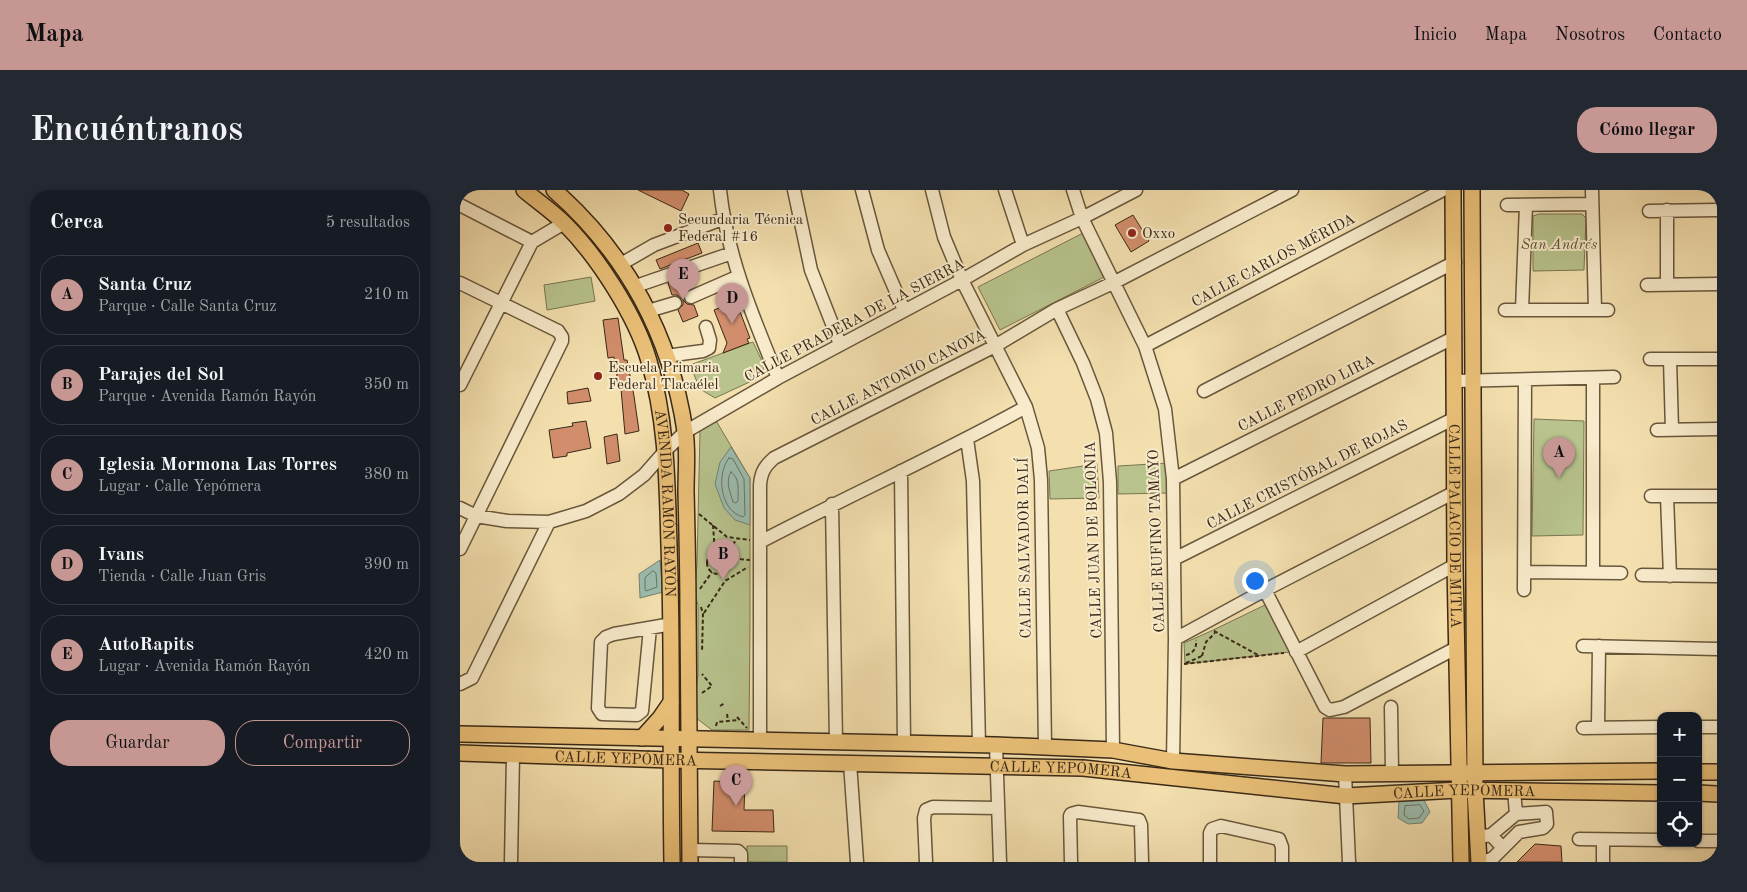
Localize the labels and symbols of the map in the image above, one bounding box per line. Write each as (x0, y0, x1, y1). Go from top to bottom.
street label: CALLE CARLOS MÉRIDA (1188, 209, 1358, 311)
place label: Secundaria Técnica Federal #16 (678, 213, 804, 245)
marker: Secundaria Técnica Federal #16 (662, 222, 674, 234)
marker: Oxxo (1126, 227, 1138, 239)
place label: Oxxo (1142, 227, 1175, 242)
park label: San Andrés (1521, 238, 1597, 253)
street label: CALLE PRADERA DE LA SIERRA (742, 257, 968, 386)
pin: E (667, 259, 699, 300)
pin: D (716, 283, 748, 324)
street label: CALLE ANTONIO CANOVA (809, 327, 989, 429)
street label: CALLE PEDRO LIRA (1236, 353, 1378, 435)
place label: Escuela Primaria Federal Tlacaélel (608, 361, 720, 393)
marker: Escuela Primaria Federal Tlacaélel (592, 370, 604, 382)
street label: AVENIDA RAMÓN RAYÓN (651, 408, 680, 598)
street label: CALLE CRISTÓBAL DE ROJAS (1203, 414, 1411, 533)
street label: CALLE PALACIO DE MITLA (1445, 424, 1462, 629)
pin: A (1543, 437, 1575, 478)
street label: CALLE JUAN DE BOLONIA (1084, 440, 1105, 639)
street label: CALLE RUFINO TAMAYO (1147, 449, 1168, 633)
street label: CALLE SALVADOR DALÍ (1013, 457, 1035, 639)
pin: B (707, 539, 739, 580)
your location (1242, 568, 1268, 594)
street label: CALLE YEPÓMERA (554, 749, 698, 770)
street label: CALLE YEPÓMERA (989, 758, 1133, 782)
pin: C (720, 765, 752, 806)
street label: CALLE YEPÓMERA (1393, 780, 1536, 802)

